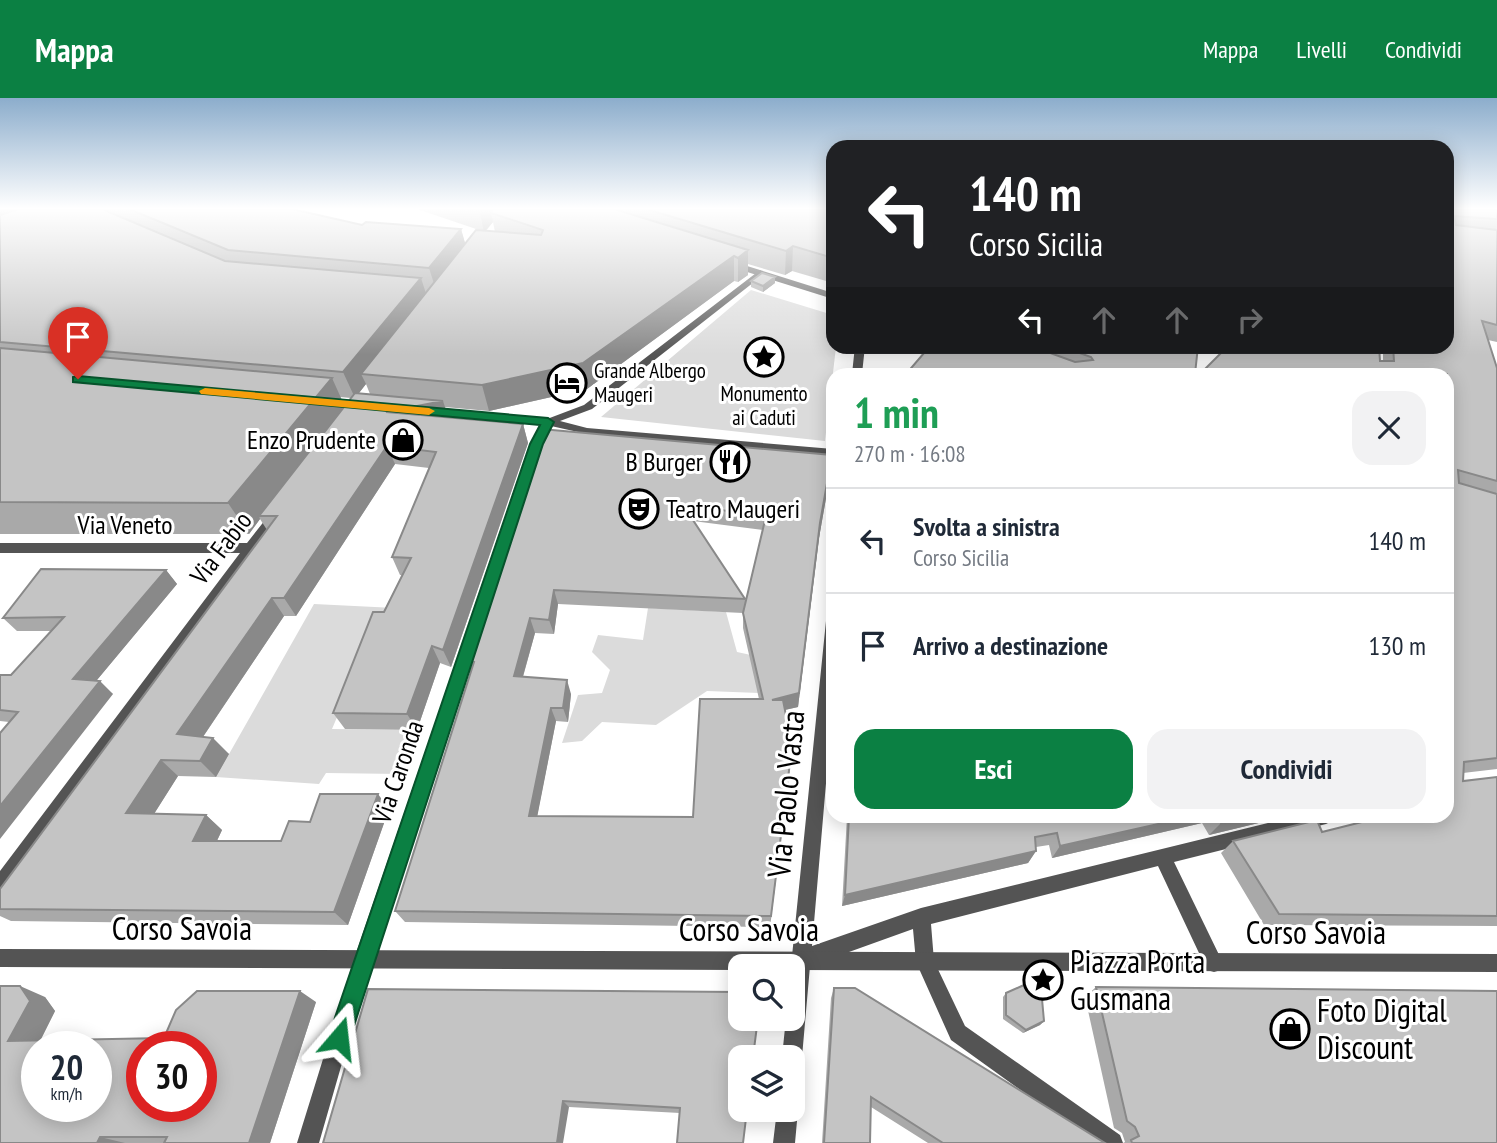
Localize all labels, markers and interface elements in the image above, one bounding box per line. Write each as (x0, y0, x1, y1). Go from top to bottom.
text: Mappa (35, 28, 114, 71)
text: Mappa (1203, 34, 1258, 65)
text: Livelli (1296, 34, 1347, 65)
text: Condividi (1385, 34, 1462, 65)
text: 140 m (969, 161, 1082, 225)
icon: left (854, 168, 945, 259)
text: Corso Sicilia (969, 223, 1103, 265)
icon: left (1012, 301, 1050, 339)
icon: ahead (1085, 301, 1123, 339)
icon: ahead (1158, 301, 1196, 339)
icon: right (1231, 301, 1269, 339)
pin (48, 307, 108, 379)
icon: arrive (59, 318, 97, 356)
place icon: Monumento ai Caduti (743, 336, 785, 378)
place label: Grande Albergo Maugeri (594, 357, 706, 408)
hotel icon: Grande Albergo Maugeri (546, 362, 588, 404)
place label: Monumento ai Caduti (720, 380, 808, 431)
text: 1 min (854, 385, 939, 440)
button: close (1352, 391, 1426, 465)
shop icon: Enzo Prudente (382, 419, 424, 461)
place label: Enzo Prudente (247, 423, 376, 456)
text: 270 m · 16:08 (854, 439, 966, 468)
restaurant icon: B Burger (709, 441, 751, 483)
place label: B Burger (625, 445, 703, 478)
theatre icon: Teatro Maugeri (618, 488, 660, 530)
place label: Teatro Maugeri (666, 492, 800, 525)
street label: Via Fabio (182, 505, 259, 592)
street label: Via Veneto (77, 508, 172, 541)
text: Svolta a sinistra (913, 510, 1060, 543)
icon: left (854, 522, 892, 560)
text: 140 m (1368, 524, 1426, 557)
text: Corso Sicilia (913, 543, 1009, 572)
icon: arrive (854, 627, 892, 665)
text: Arrivo a destinazione (913, 629, 1108, 662)
text: 130 m (1368, 629, 1426, 662)
street label: Via Paolo Vasta (757, 709, 813, 880)
street label: Via Caronda (364, 716, 431, 829)
button: Esci (854, 729, 1133, 809)
button: Condividi (1147, 729, 1426, 809)
street label: Corso Savoia (112, 907, 252, 949)
street label: Corso Savoia (679, 908, 819, 950)
street label: Corso Savoia (1246, 911, 1386, 953)
place label: Piazza Porta Gusmana (1070, 940, 1205, 1019)
map controls (728, 954, 805, 1122)
button: search (728, 954, 805, 1031)
place icon: Piazza Porta Gusmana (1022, 959, 1064, 1001)
place label: Foto Digital Discount (1317, 989, 1447, 1068)
position arrow (302, 1001, 376, 1075)
shop icon: Foto Digital Discount (1269, 1008, 1311, 1050)
speed limit sign: 30 (126, 1031, 217, 1122)
text: 20 (50, 1044, 83, 1090)
button: layers (728, 1045, 805, 1122)
text: km/h (51, 1082, 82, 1105)

